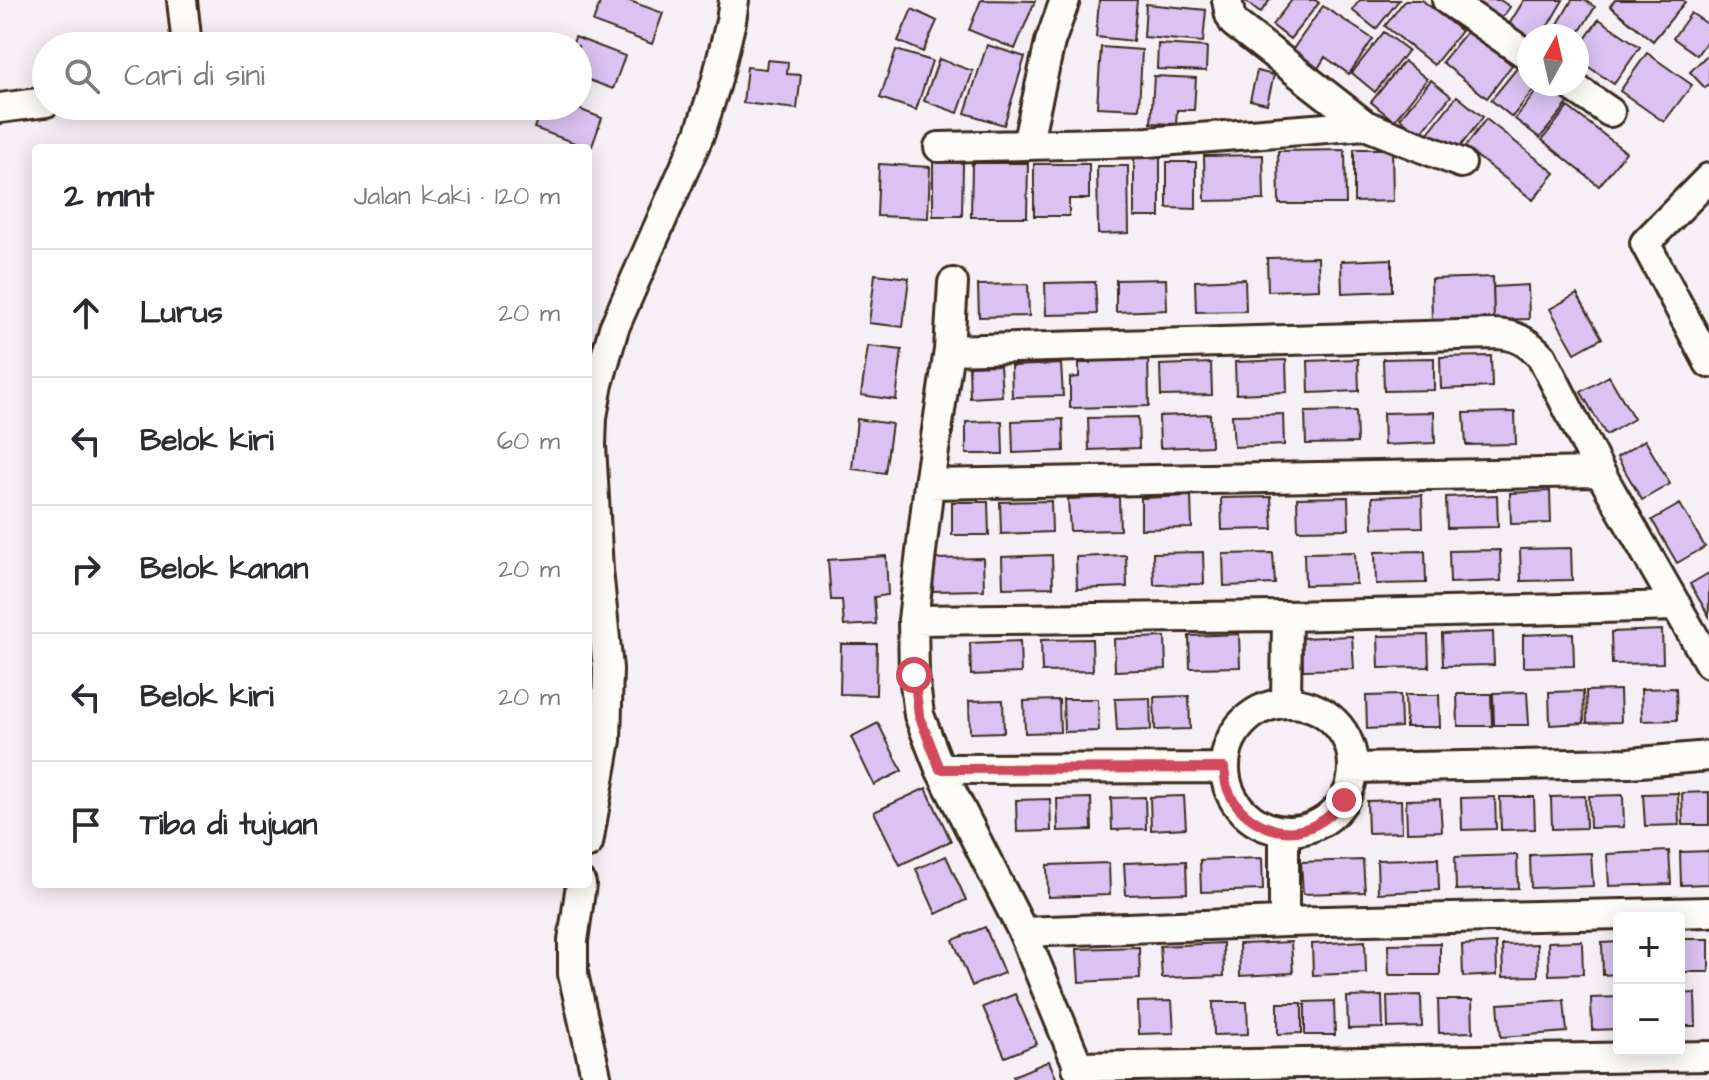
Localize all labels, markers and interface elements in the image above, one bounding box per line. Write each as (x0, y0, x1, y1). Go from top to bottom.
north arrow (1517, 24, 1589, 96)
search box (32, 32, 592, 120)
icon: search (60, 54, 104, 98)
text: Cari di sini (124, 55, 265, 97)
text: 2 mnt (64, 172, 154, 220)
text: Jalan kaki · 120 m (353, 178, 560, 214)
icon: ahead (64, 291, 108, 335)
text: Lurus (140, 292, 223, 334)
text: 20 m (498, 295, 560, 331)
icon: left (64, 419, 108, 463)
text: Belok kiri (140, 420, 274, 462)
text: 60 m (497, 423, 560, 459)
icon: right (64, 547, 108, 591)
text: Belok kanan (140, 548, 309, 590)
text: 20 m (498, 551, 560, 587)
route start (896, 657, 932, 693)
icon: left (64, 675, 108, 719)
text: Belok kiri (140, 676, 274, 718)
text: 20 m (498, 679, 560, 715)
route end (1326, 782, 1362, 818)
icon: arrive (64, 803, 108, 847)
text: Tiba di tujuan (140, 804, 317, 846)
map controls (1613, 912, 1685, 1056)
button: + (1613, 912, 1685, 984)
button: − (1613, 984, 1685, 1056)

